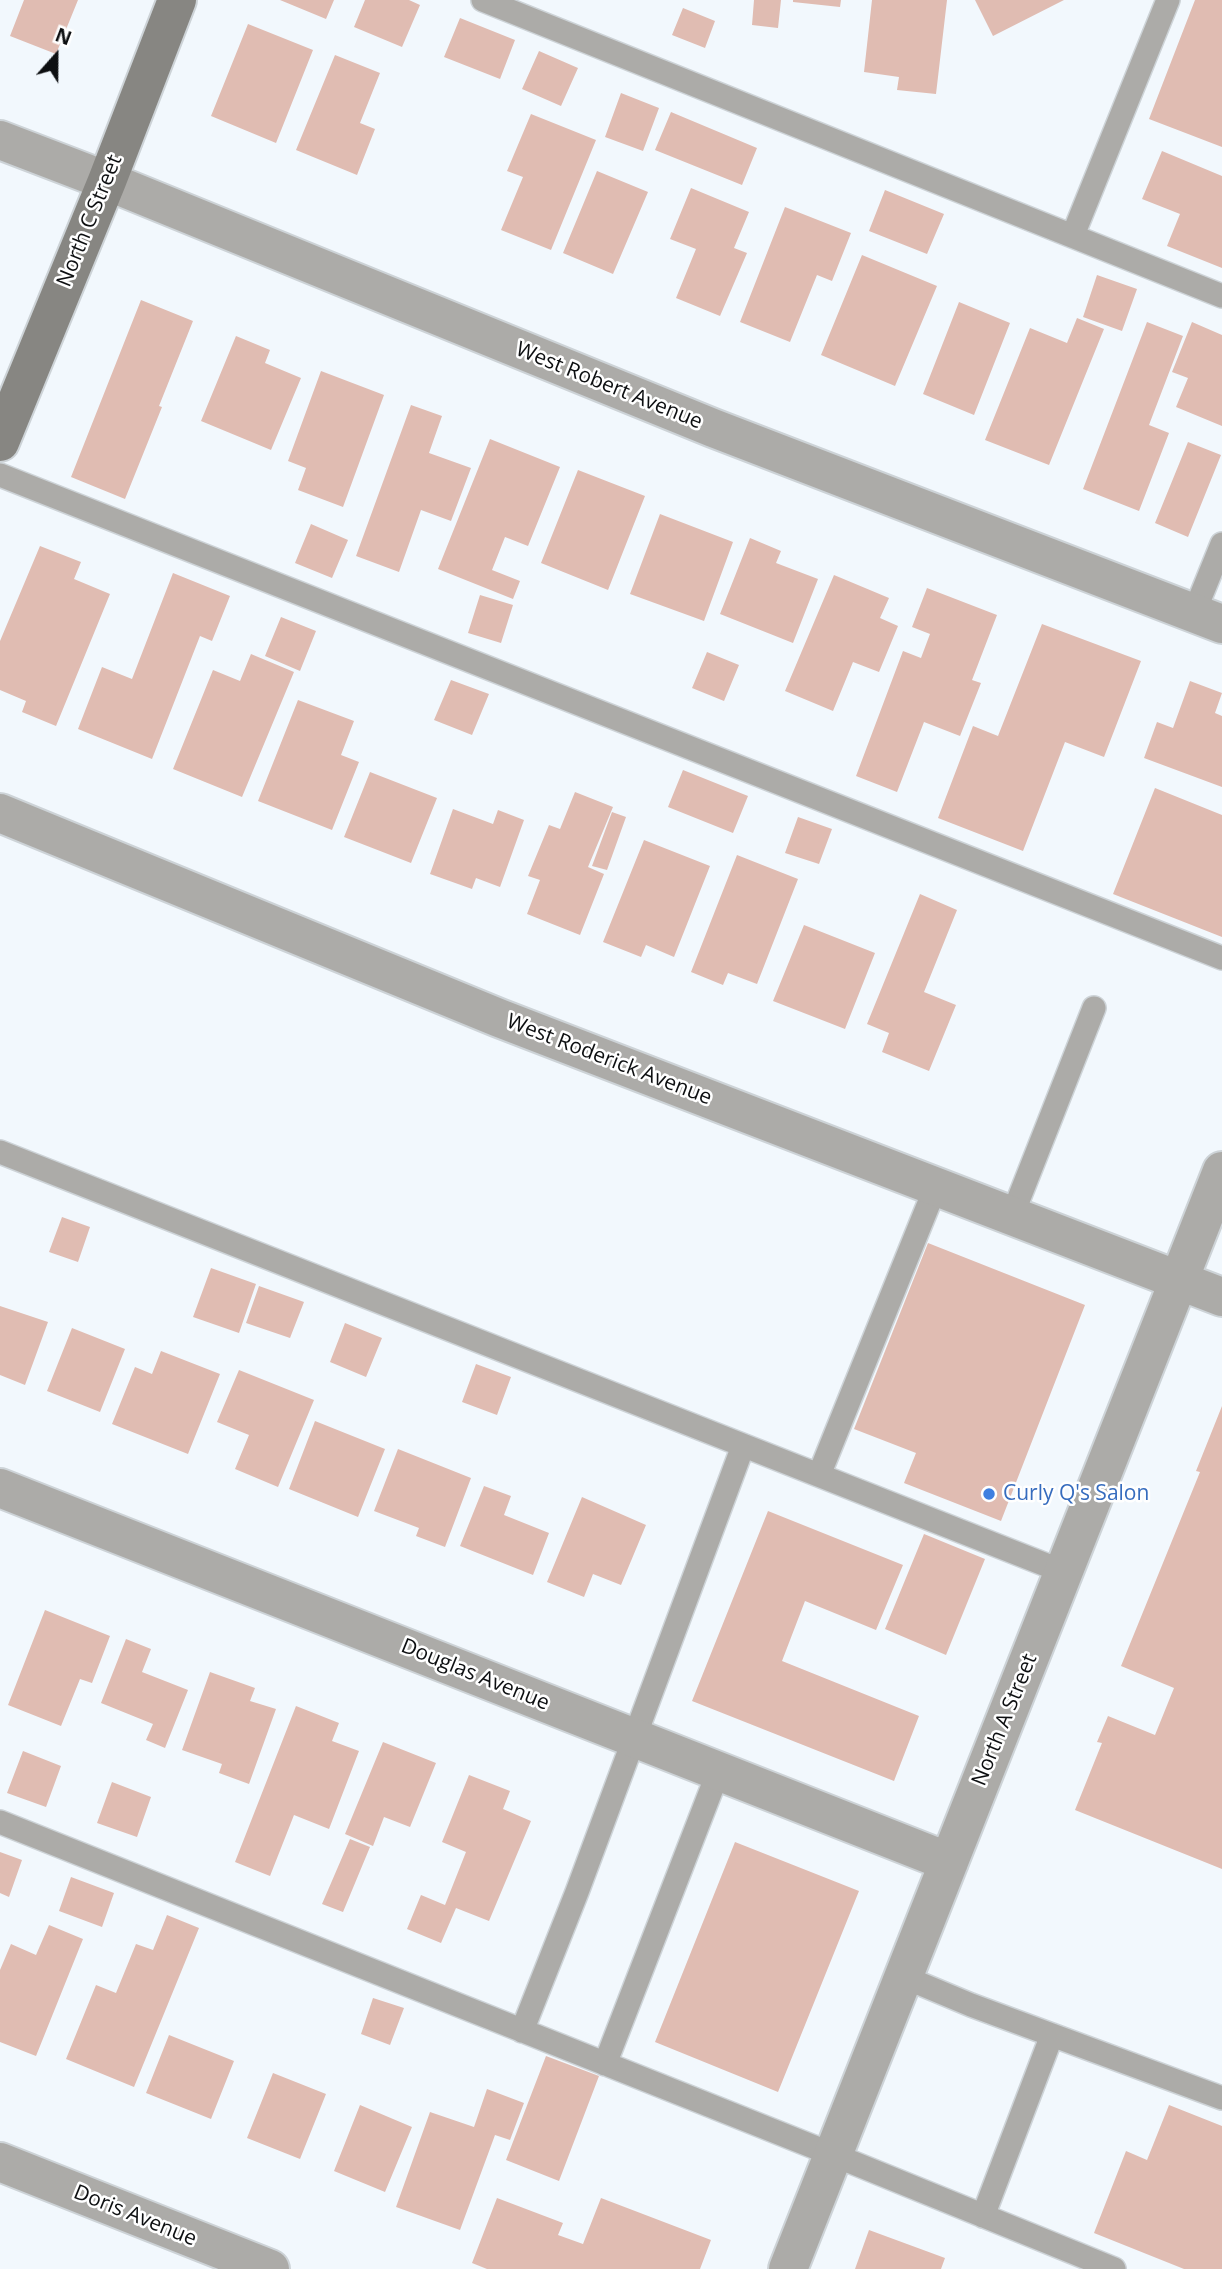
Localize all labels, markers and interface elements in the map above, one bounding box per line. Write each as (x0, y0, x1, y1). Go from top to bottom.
north arrow (21, 21, 91, 91)
text: N (52, 21, 75, 51)
street label: North C Street (52, 151, 128, 291)
street label: West Robert Avenue (512, 337, 706, 435)
street label: West Roderick Avenue (503, 1009, 715, 1111)
place label: Curly Q's Salon (1003, 1481, 1149, 1507)
marker: Curly Q's Salon (981, 1486, 997, 1502)
street label: Douglas Avenue (397, 1634, 553, 1716)
street label: North A Street (967, 1650, 1043, 1790)
street label: Doris Avenue (70, 2180, 200, 2252)

